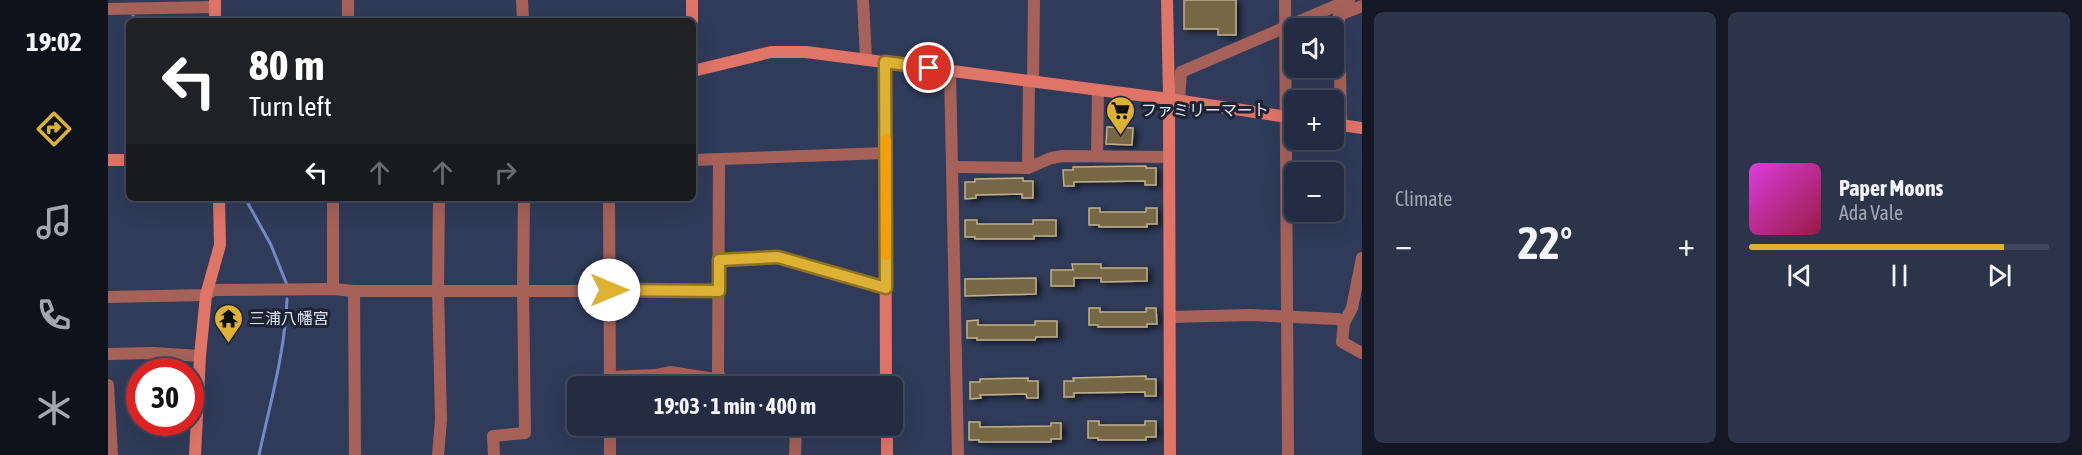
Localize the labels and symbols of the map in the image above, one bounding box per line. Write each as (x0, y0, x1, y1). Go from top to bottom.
pin (903, 42, 954, 93)
supermarket icon: ファミリーマート (1104, 94, 1136, 136)
place label: ファミリーマート (1141, 101, 1269, 119)
position arrow (577, 258, 641, 322)
temple icon: 三浦八幡宮 (212, 302, 244, 344)
place label: 三浦八幡宮 (249, 309, 329, 327)
speed limit sign: 30 (126, 358, 204, 436)

